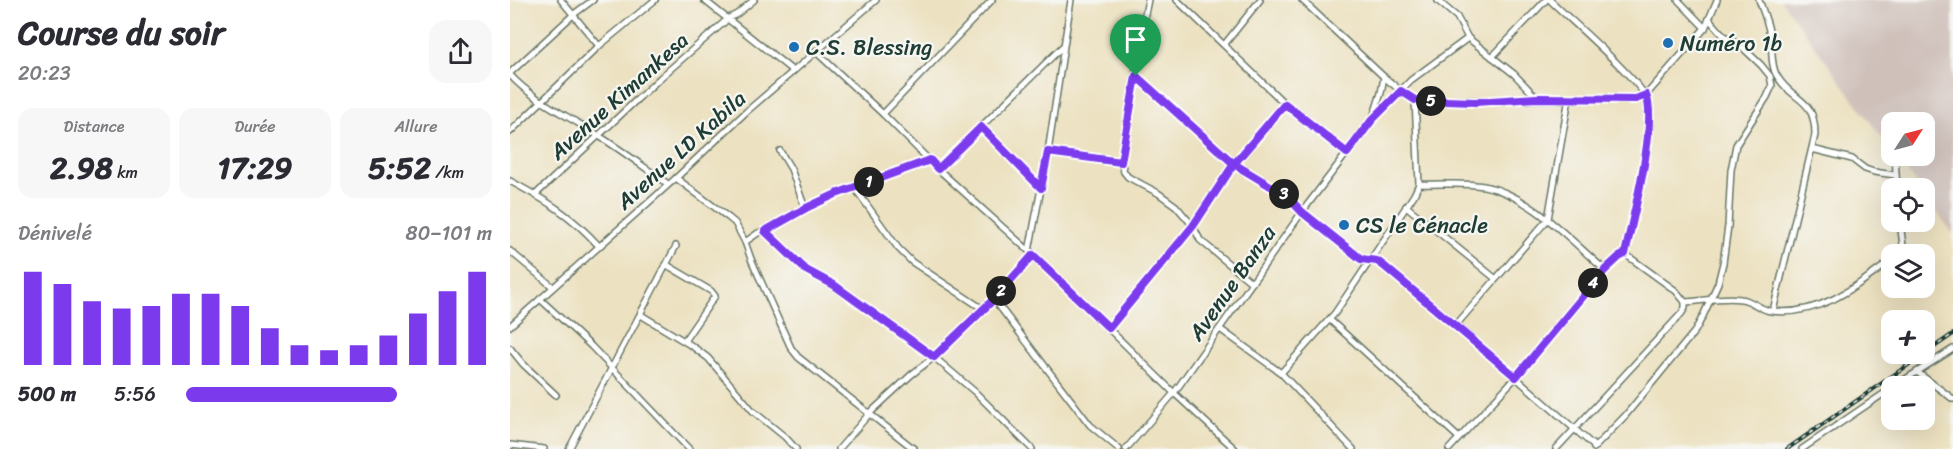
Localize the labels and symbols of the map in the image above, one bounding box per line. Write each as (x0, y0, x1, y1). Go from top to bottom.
pin (1110, 14, 1161, 76)
street label: Avenue Kimankesa (539, 22, 698, 171)
place label: Numéro 1b (1680, 24, 1783, 63)
place label: C.S. Blessing (806, 28, 932, 67)
marker: Numéro 1b (1661, 36, 1675, 50)
marker: C.S. Blessing (787, 40, 801, 54)
street label: Avenue LD Kabila (606, 80, 755, 220)
pin: 5 (1416, 86, 1446, 116)
north arrow (1881, 112, 1935, 166)
pin: 1 (854, 167, 884, 197)
pin: 3 (1269, 179, 1299, 209)
place label: CS le Cénacle (1356, 206, 1488, 245)
street label: Avenue Banza (1177, 216, 1287, 350)
marker: CS le Cénacle (1337, 218, 1351, 232)
pin: 4 (1578, 268, 1608, 298)
pin: 2 (986, 276, 1016, 306)

